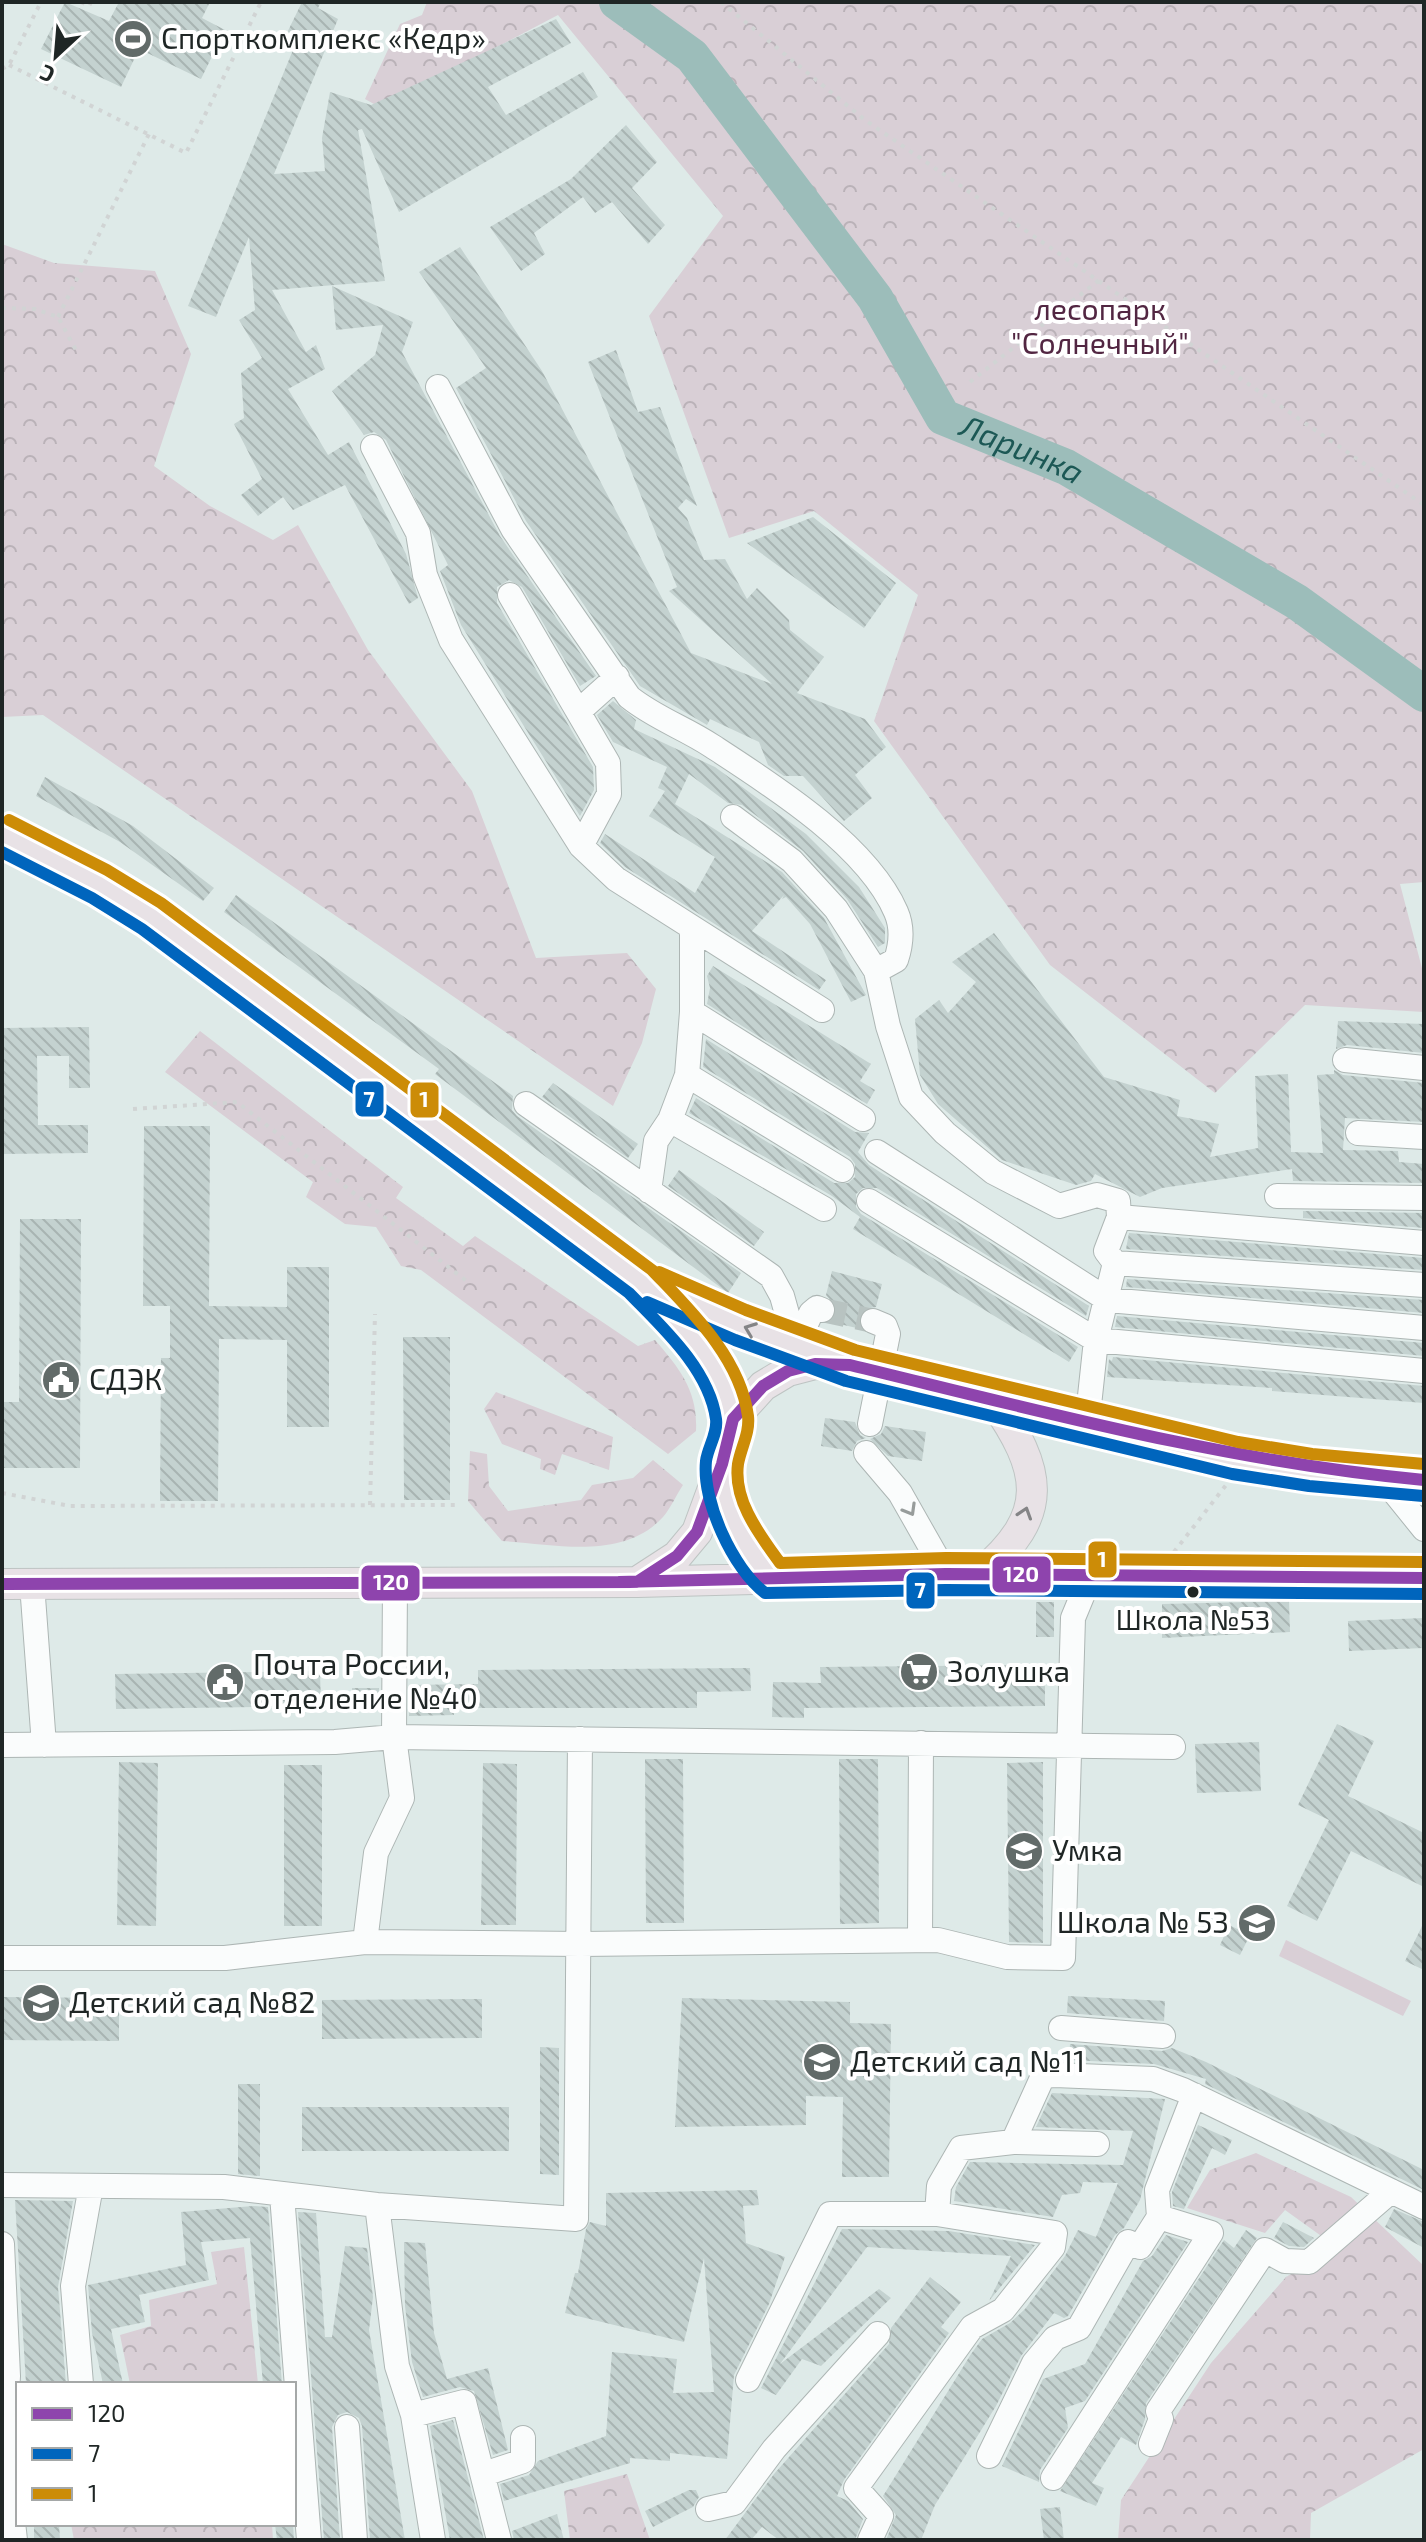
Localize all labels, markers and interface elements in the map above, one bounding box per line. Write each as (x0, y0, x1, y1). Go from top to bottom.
north arrow (16, 16, 96, 96)
sports icon: Спорткомплекс «Кедр» (112, 18, 154, 60)
place label: Спорткомплекс «Кедр» (161, 19, 486, 55)
text: С (35, 60, 58, 89)
park label: лесопарк "Солнечный" (1011, 290, 1189, 360)
water label: Ларинка (954, 405, 1092, 490)
line badge: 7 (354, 1080, 385, 1118)
line badge: 1 (409, 1081, 440, 1119)
text: 7 (363, 1085, 375, 1111)
text: 1 (419, 1085, 429, 1111)
one-way arrow (744, 1322, 758, 1338)
public building icon: СДЭК (40, 1359, 82, 1401)
place label: СДЭК (89, 1360, 162, 1396)
one-way arrow (900, 1502, 916, 1516)
one-way arrow (1016, 1507, 1032, 1520)
line badge: 1 (1087, 1540, 1118, 1579)
text: 1 (1097, 1545, 1107, 1571)
line badge: 120 (991, 1555, 1052, 1594)
text: 120 (1003, 1560, 1039, 1586)
line badge: 120 (360, 1564, 421, 1602)
text: 120 (373, 1568, 409, 1594)
line badge: 7 (905, 1571, 936, 1610)
text: 7 (914, 1576, 926, 1602)
marker: Школа №53 (1185, 1584, 1201, 1600)
place label: Школа №53 (1116, 1602, 1270, 1636)
place label: Почта России, отделение №40 (253, 1645, 478, 1715)
supermarket icon: Золушка (898, 1651, 940, 1693)
place label: Золушка (947, 1652, 1070, 1689)
public building icon: Почта России, отделение №40 (204, 1661, 246, 1703)
school or university icon: Умка (1003, 1830, 1045, 1872)
place label: Умка (1052, 1831, 1123, 1867)
school or university icon: Школа № 53 (1236, 1902, 1278, 1944)
place label: Школа № 53 (1057, 1903, 1229, 1939)
school or university icon: Детский сад №82 (20, 1982, 62, 2024)
place label: Детский сад №82 (69, 1983, 315, 2019)
school or university icon: Детский сад №11 (801, 2041, 843, 2083)
place label: Детский сад №11 (850, 2042, 1085, 2078)
legend (16, 2382, 296, 2526)
text: 120 (88, 2398, 126, 2427)
text: 7 (88, 2438, 100, 2467)
text: 1 (88, 2478, 98, 2507)

